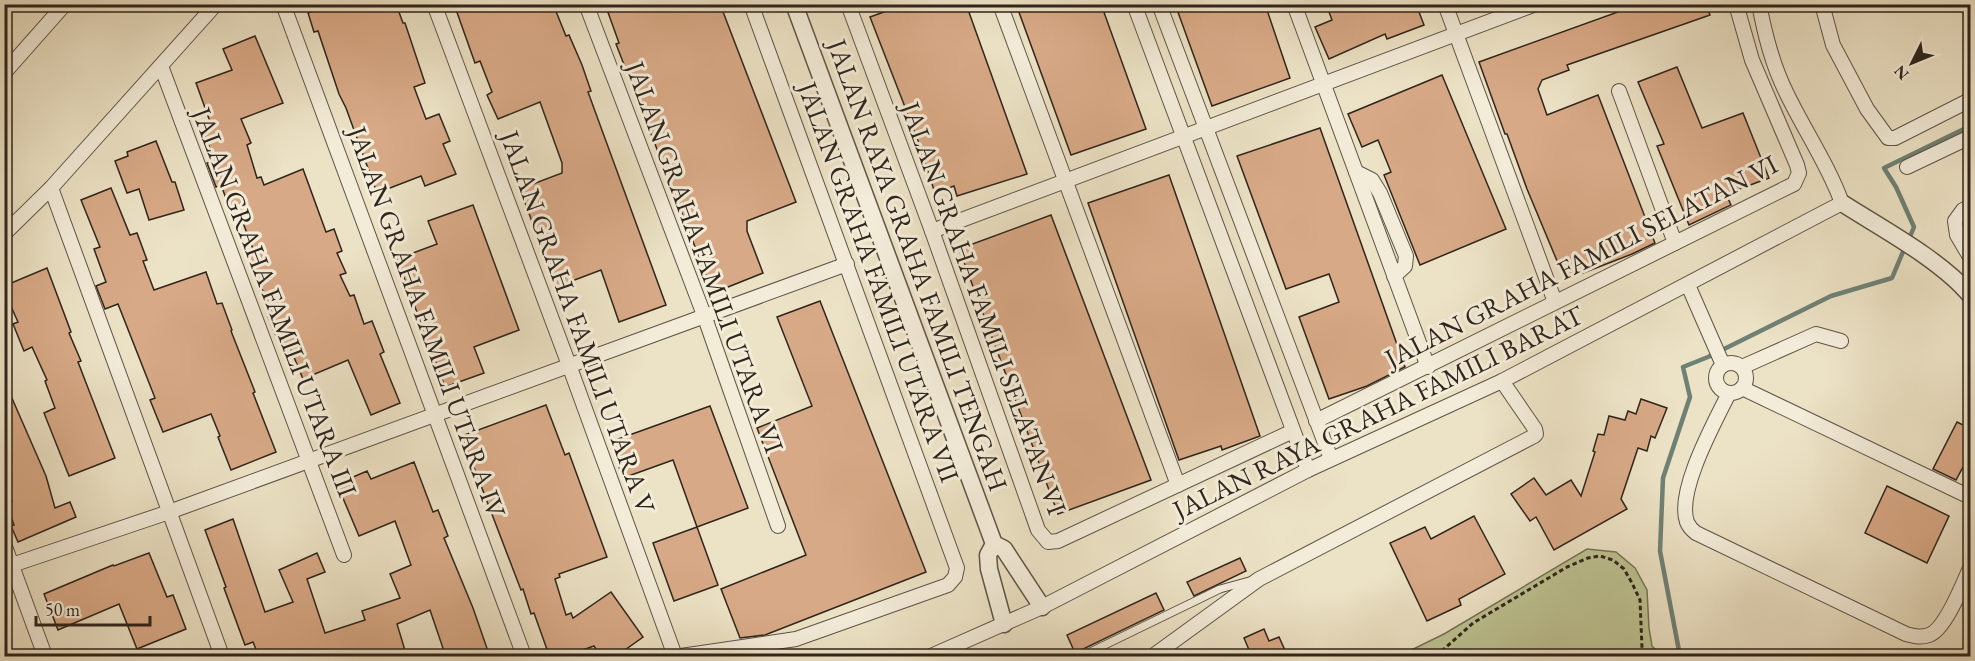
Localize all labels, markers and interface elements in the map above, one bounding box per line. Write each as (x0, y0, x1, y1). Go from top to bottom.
street label: JALAN RAYA GRAHA FAMILI TENGAH (819, 32, 1016, 496)
north arrow (1882, 33, 1942, 93)
street label: JALAN GRAHA FAMILI UTARA VI (617, 55, 792, 458)
text: N (1889, 61, 1913, 85)
street label: JALAN GRAHA FAMILI UTARA VII (789, 75, 968, 487)
street label: JALAN GRAHA FAMILI SELATAN VI (892, 95, 1075, 519)
street label: JALAN GRAHA FAMILI UTARA III (184, 100, 366, 502)
street label: JALAN GRAHA FAMILI UTARA IV (339, 120, 515, 523)
street label: JALAN GRAHA FAMILI UTARA V (492, 124, 664, 519)
street label: JALAN GRAHA FAMILI SELATAN VI (1377, 146, 1783, 377)
street label: JALAN RAYA GRAHA FAMILI BARAT (1165, 297, 1590, 528)
scale bar (36, 589, 150, 627)
text: 50 m (45, 598, 80, 621)

